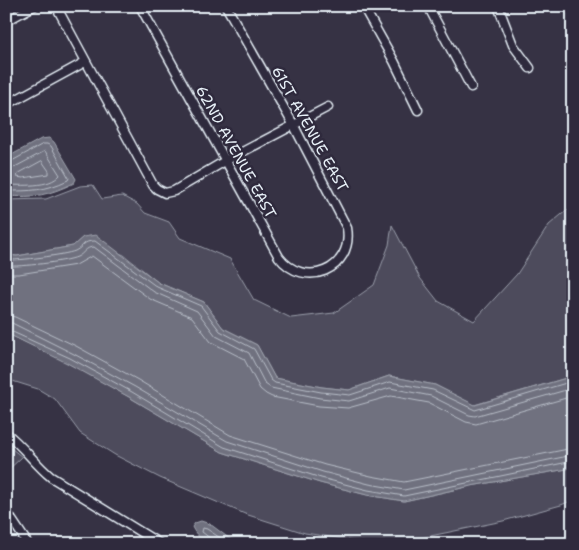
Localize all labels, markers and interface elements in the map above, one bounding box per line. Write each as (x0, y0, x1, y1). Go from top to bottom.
street label: 61ST AVENUE EAST (267, 63, 353, 195)
street label: 62ND AVENUE EAST (191, 82, 281, 222)

